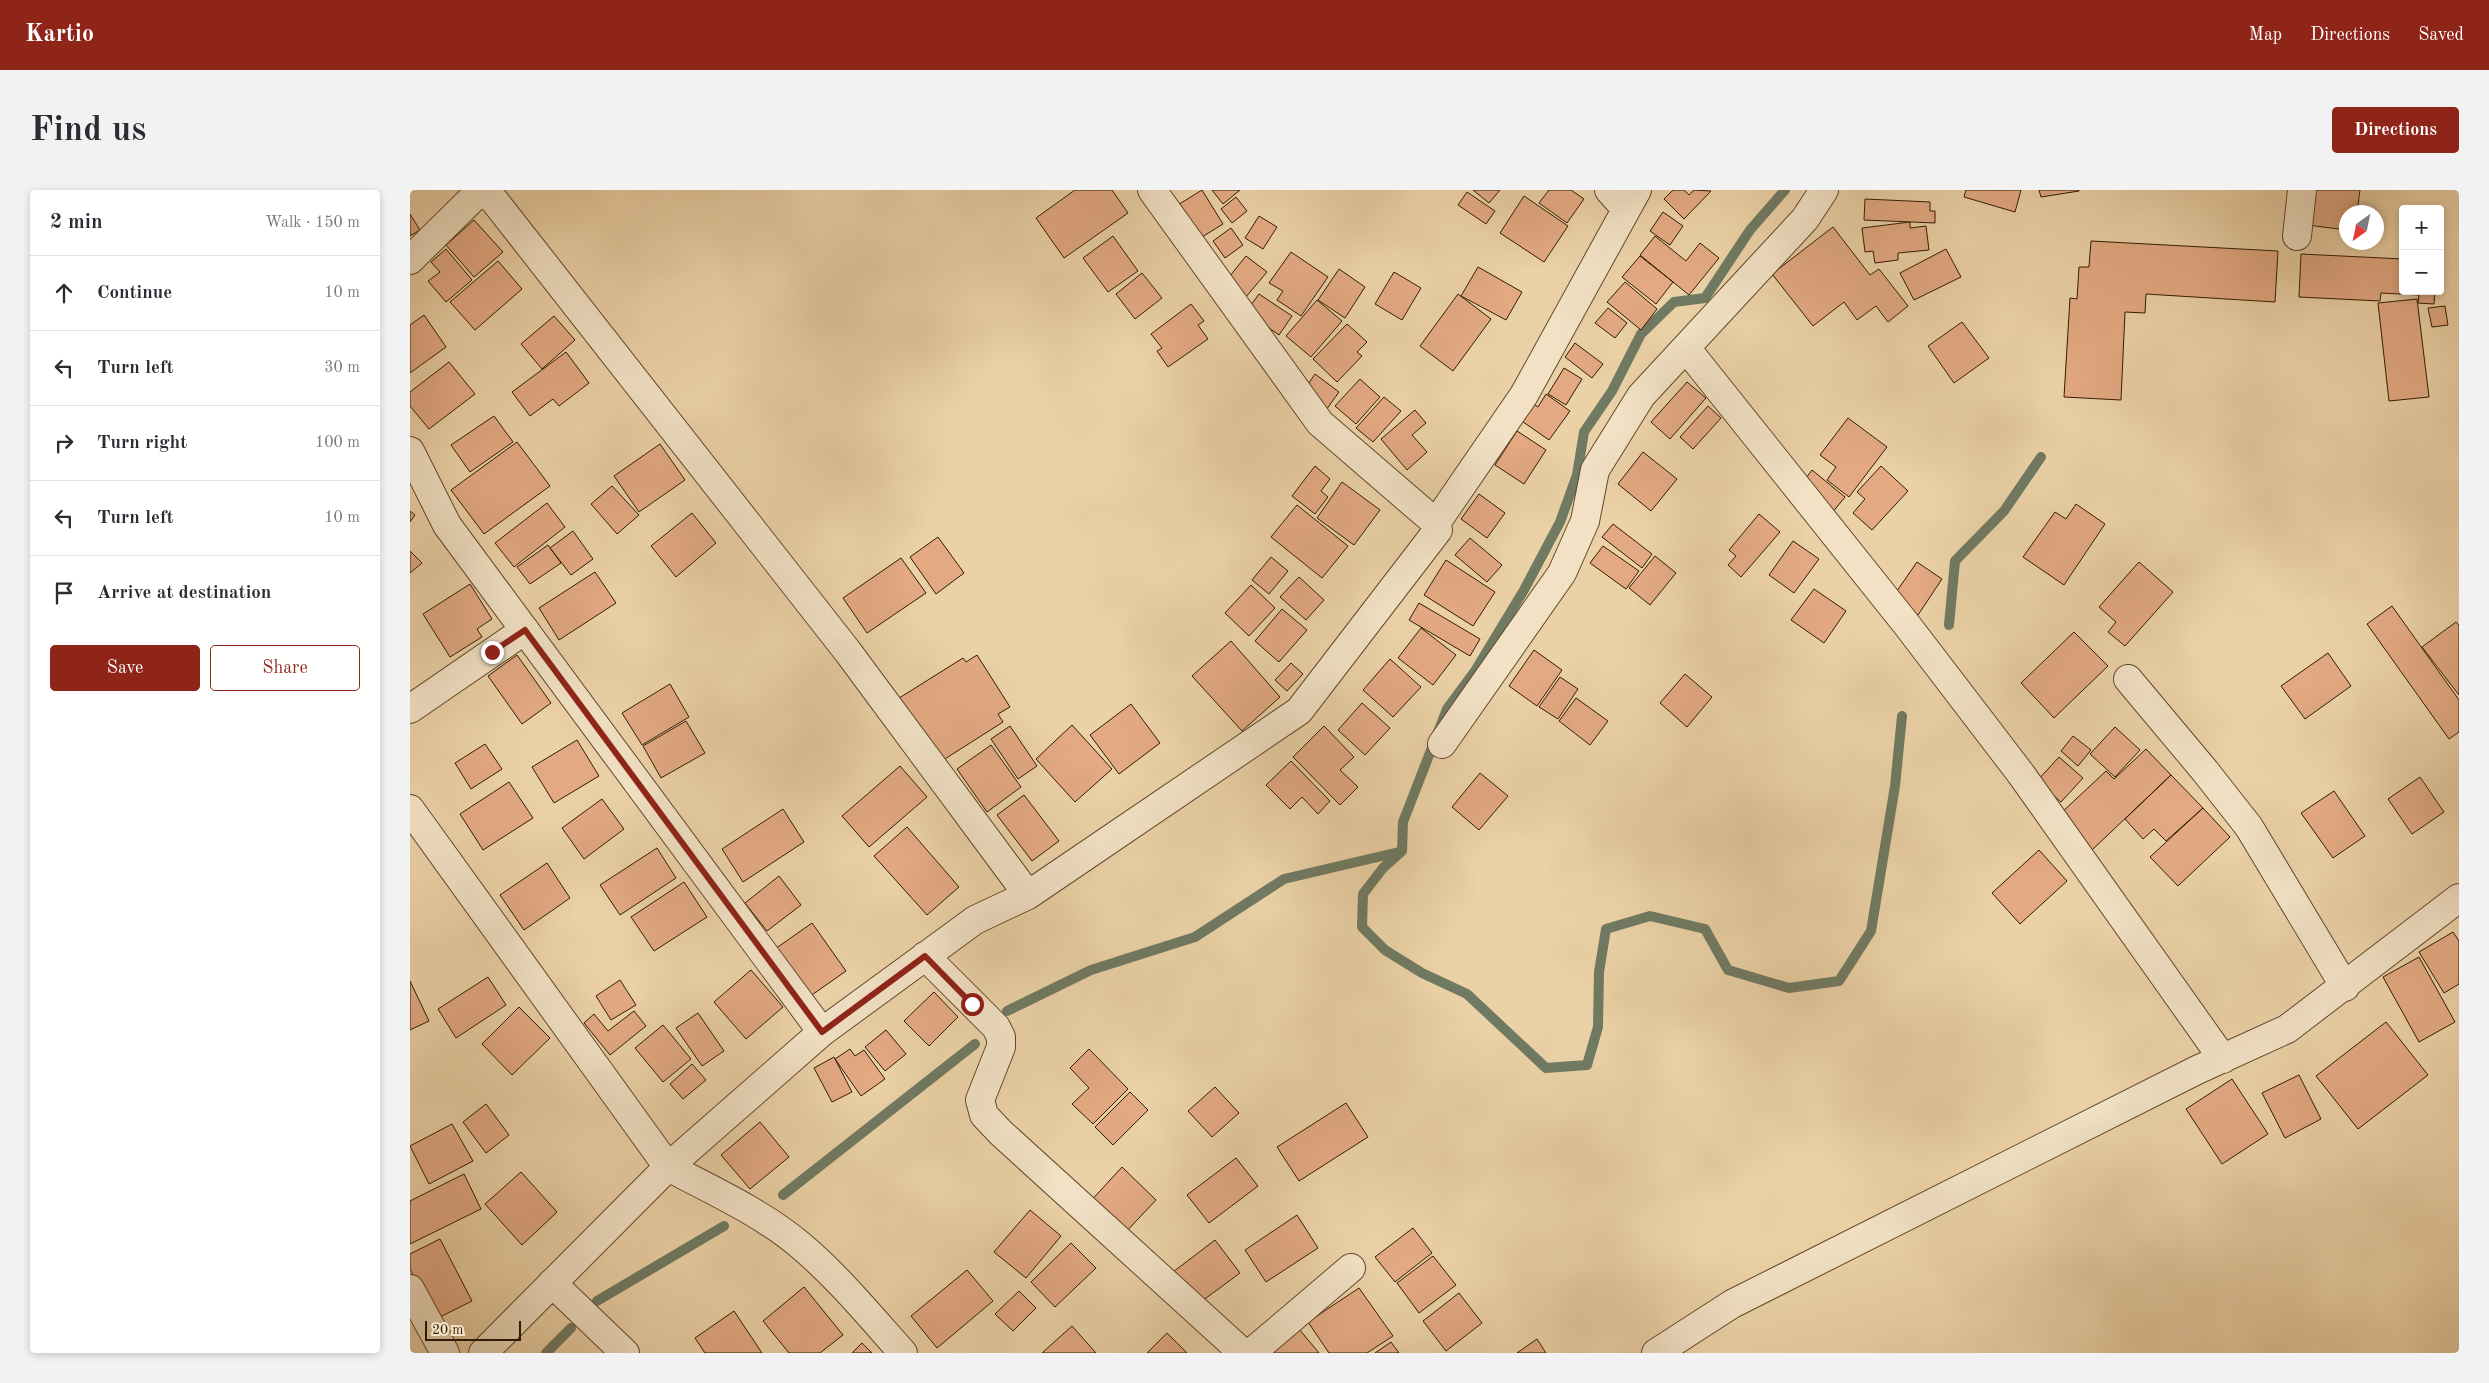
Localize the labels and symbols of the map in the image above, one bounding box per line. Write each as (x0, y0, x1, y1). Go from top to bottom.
north arrow (2339, 205, 2384, 250)
route end (481, 641, 504, 664)
route start (961, 993, 984, 1016)
scale bar (425, 1318, 521, 1341)

